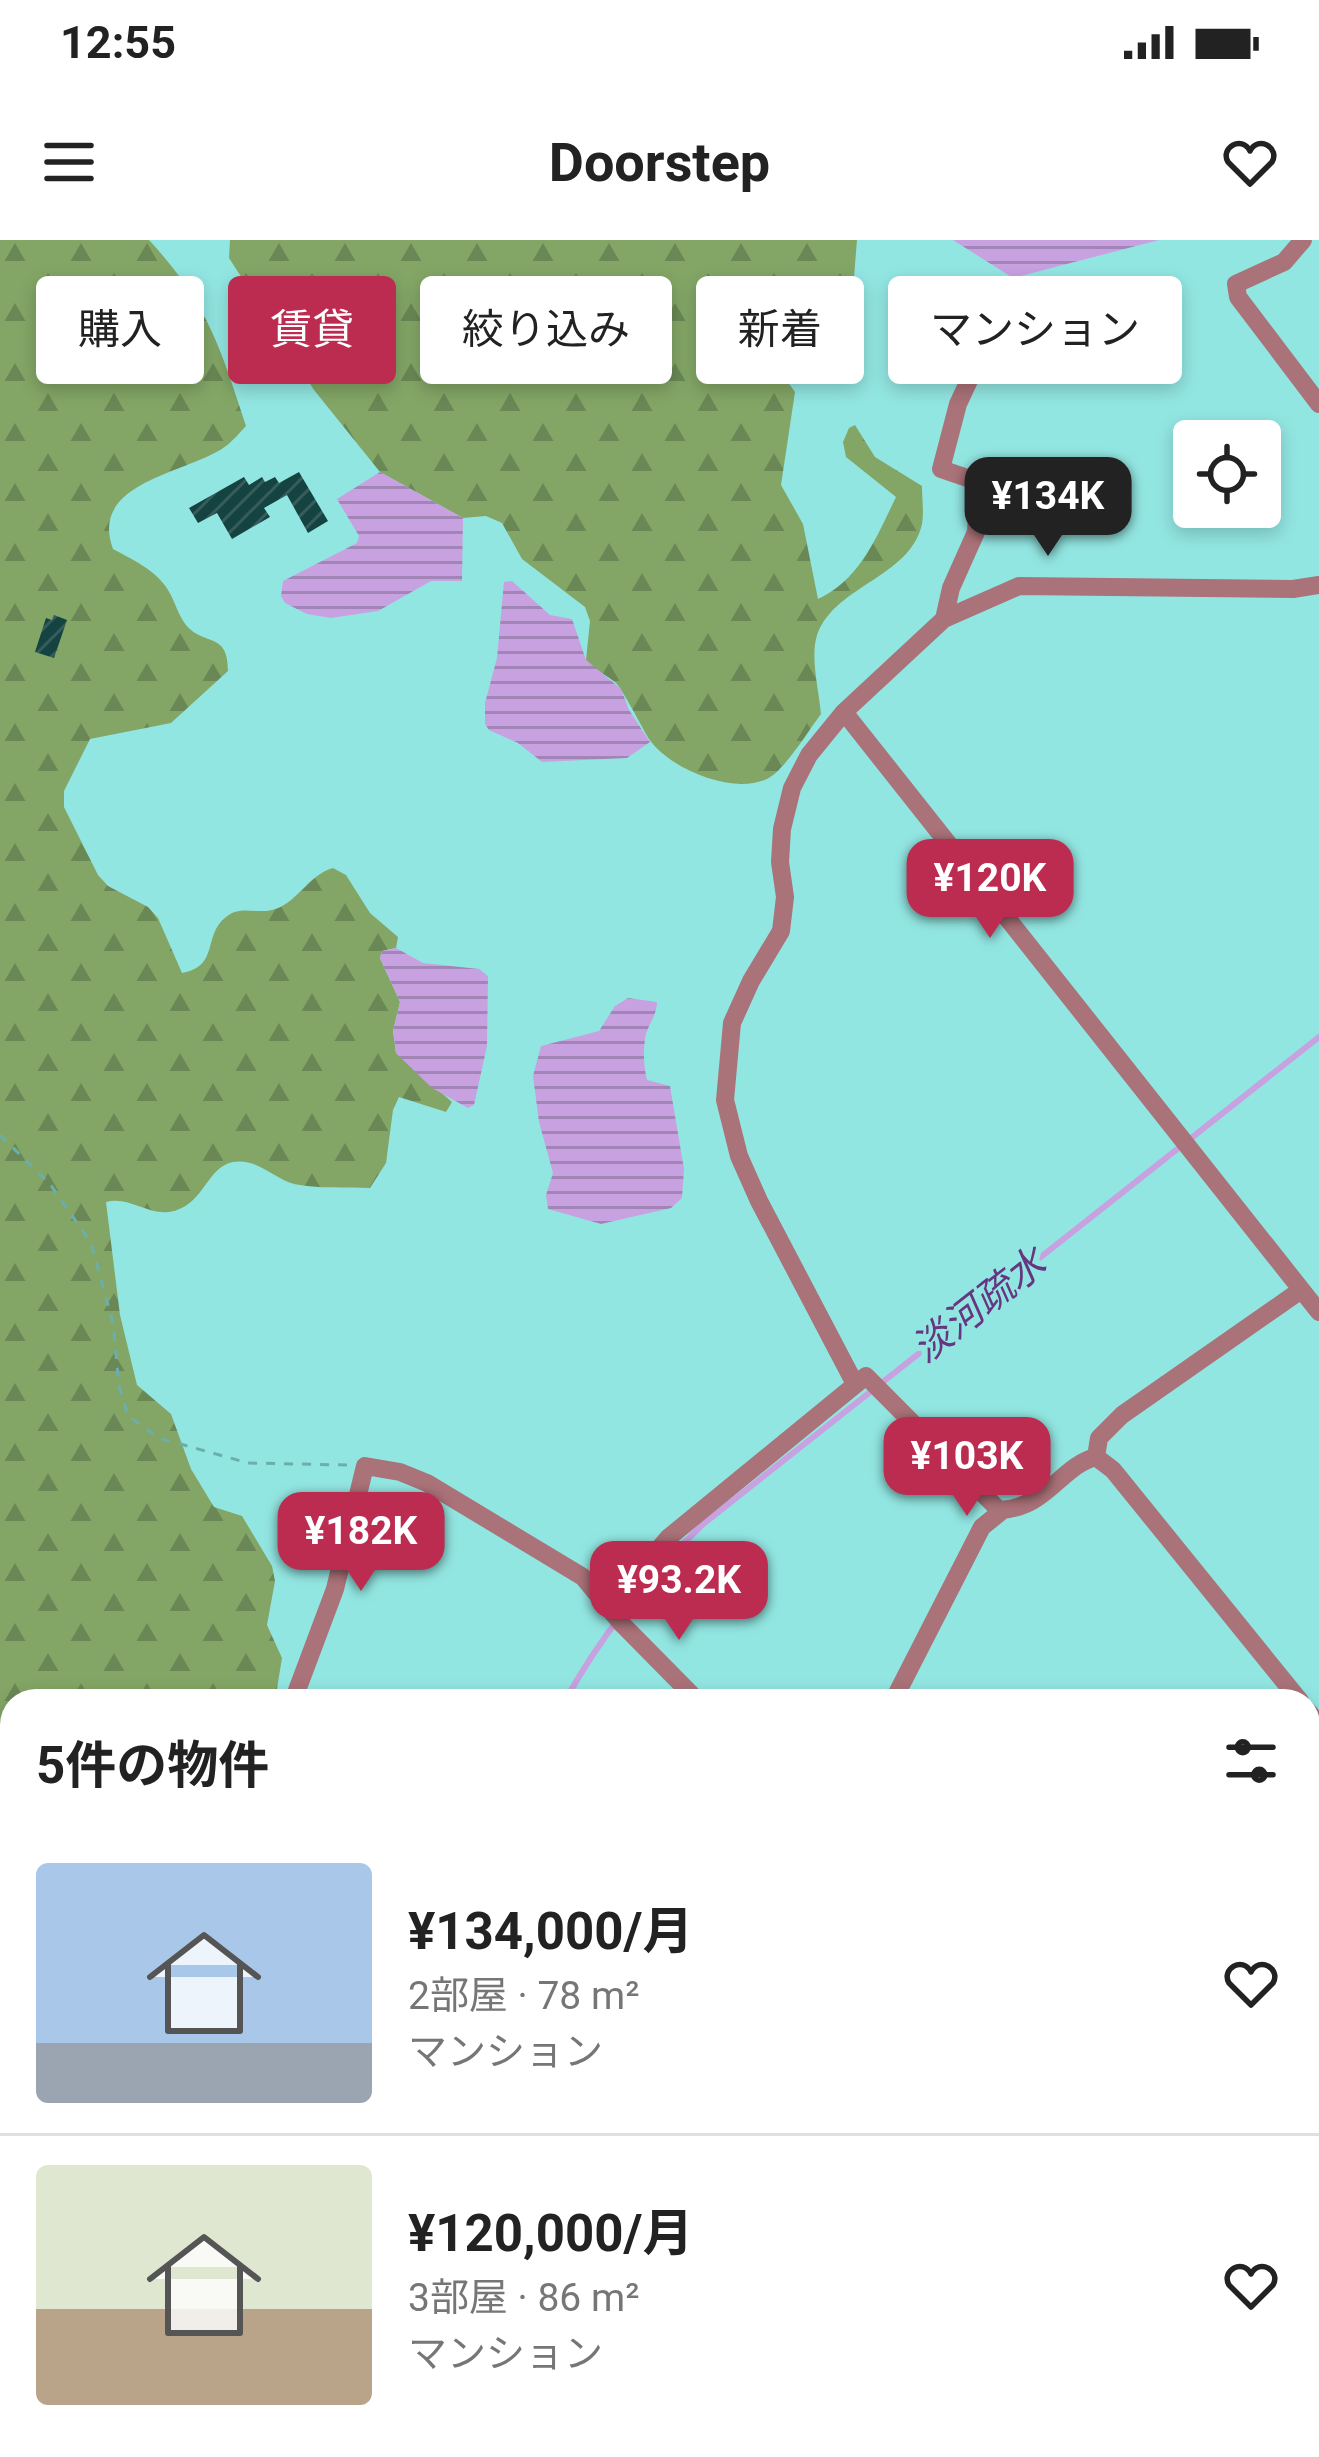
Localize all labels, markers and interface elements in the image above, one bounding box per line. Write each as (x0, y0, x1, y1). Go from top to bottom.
text: 12:55 (60, 16, 176, 69)
icon: menu (36, 129, 102, 195)
icon: heart (1217, 129, 1283, 195)
text: Doorstep (549, 131, 770, 194)
chip: 購入 (36, 276, 204, 384)
chip: 賃貸 (228, 276, 396, 384)
chip: 絞り込み (420, 276, 672, 384)
chip: 新着 (696, 276, 864, 384)
chip: マンション (888, 276, 1182, 384)
map controls (1173, 420, 1281, 528)
button: locate (1173, 420, 1281, 528)
pin: ¥134K (964, 457, 1132, 559)
text: ¥134K (992, 473, 1104, 519)
pin: ¥120K (906, 839, 1074, 941)
text: ¥120K (934, 855, 1046, 901)
water label: 淡河疏水 (903, 1237, 1058, 1372)
pin: ¥103K (883, 1417, 1051, 1519)
text: ¥103K (911, 1433, 1023, 1479)
pin: ¥182K (277, 1492, 445, 1594)
text: ¥182K (305, 1508, 417, 1554)
pin: ¥93.2K (581, 1541, 777, 1643)
text: ¥93.2K (617, 1557, 741, 1603)
icon: filters (1218, 1728, 1284, 1794)
text: 5件の物件 (36, 1736, 269, 1795)
text: ¥134,000/月 (408, 1902, 693, 1961)
icon: home (132, 1911, 276, 2055)
icon: heart (1218, 1950, 1284, 2016)
text: 2部屋 · 78 m² (408, 1973, 639, 2019)
text: マンション (408, 2029, 603, 2075)
text: ¥120,000/月 (408, 2204, 693, 2263)
icon: home (132, 2213, 276, 2357)
icon: heart (1218, 2252, 1284, 2318)
text: 3部屋 · 86 m² (408, 2275, 639, 2321)
text: マンション (408, 2331, 603, 2377)

